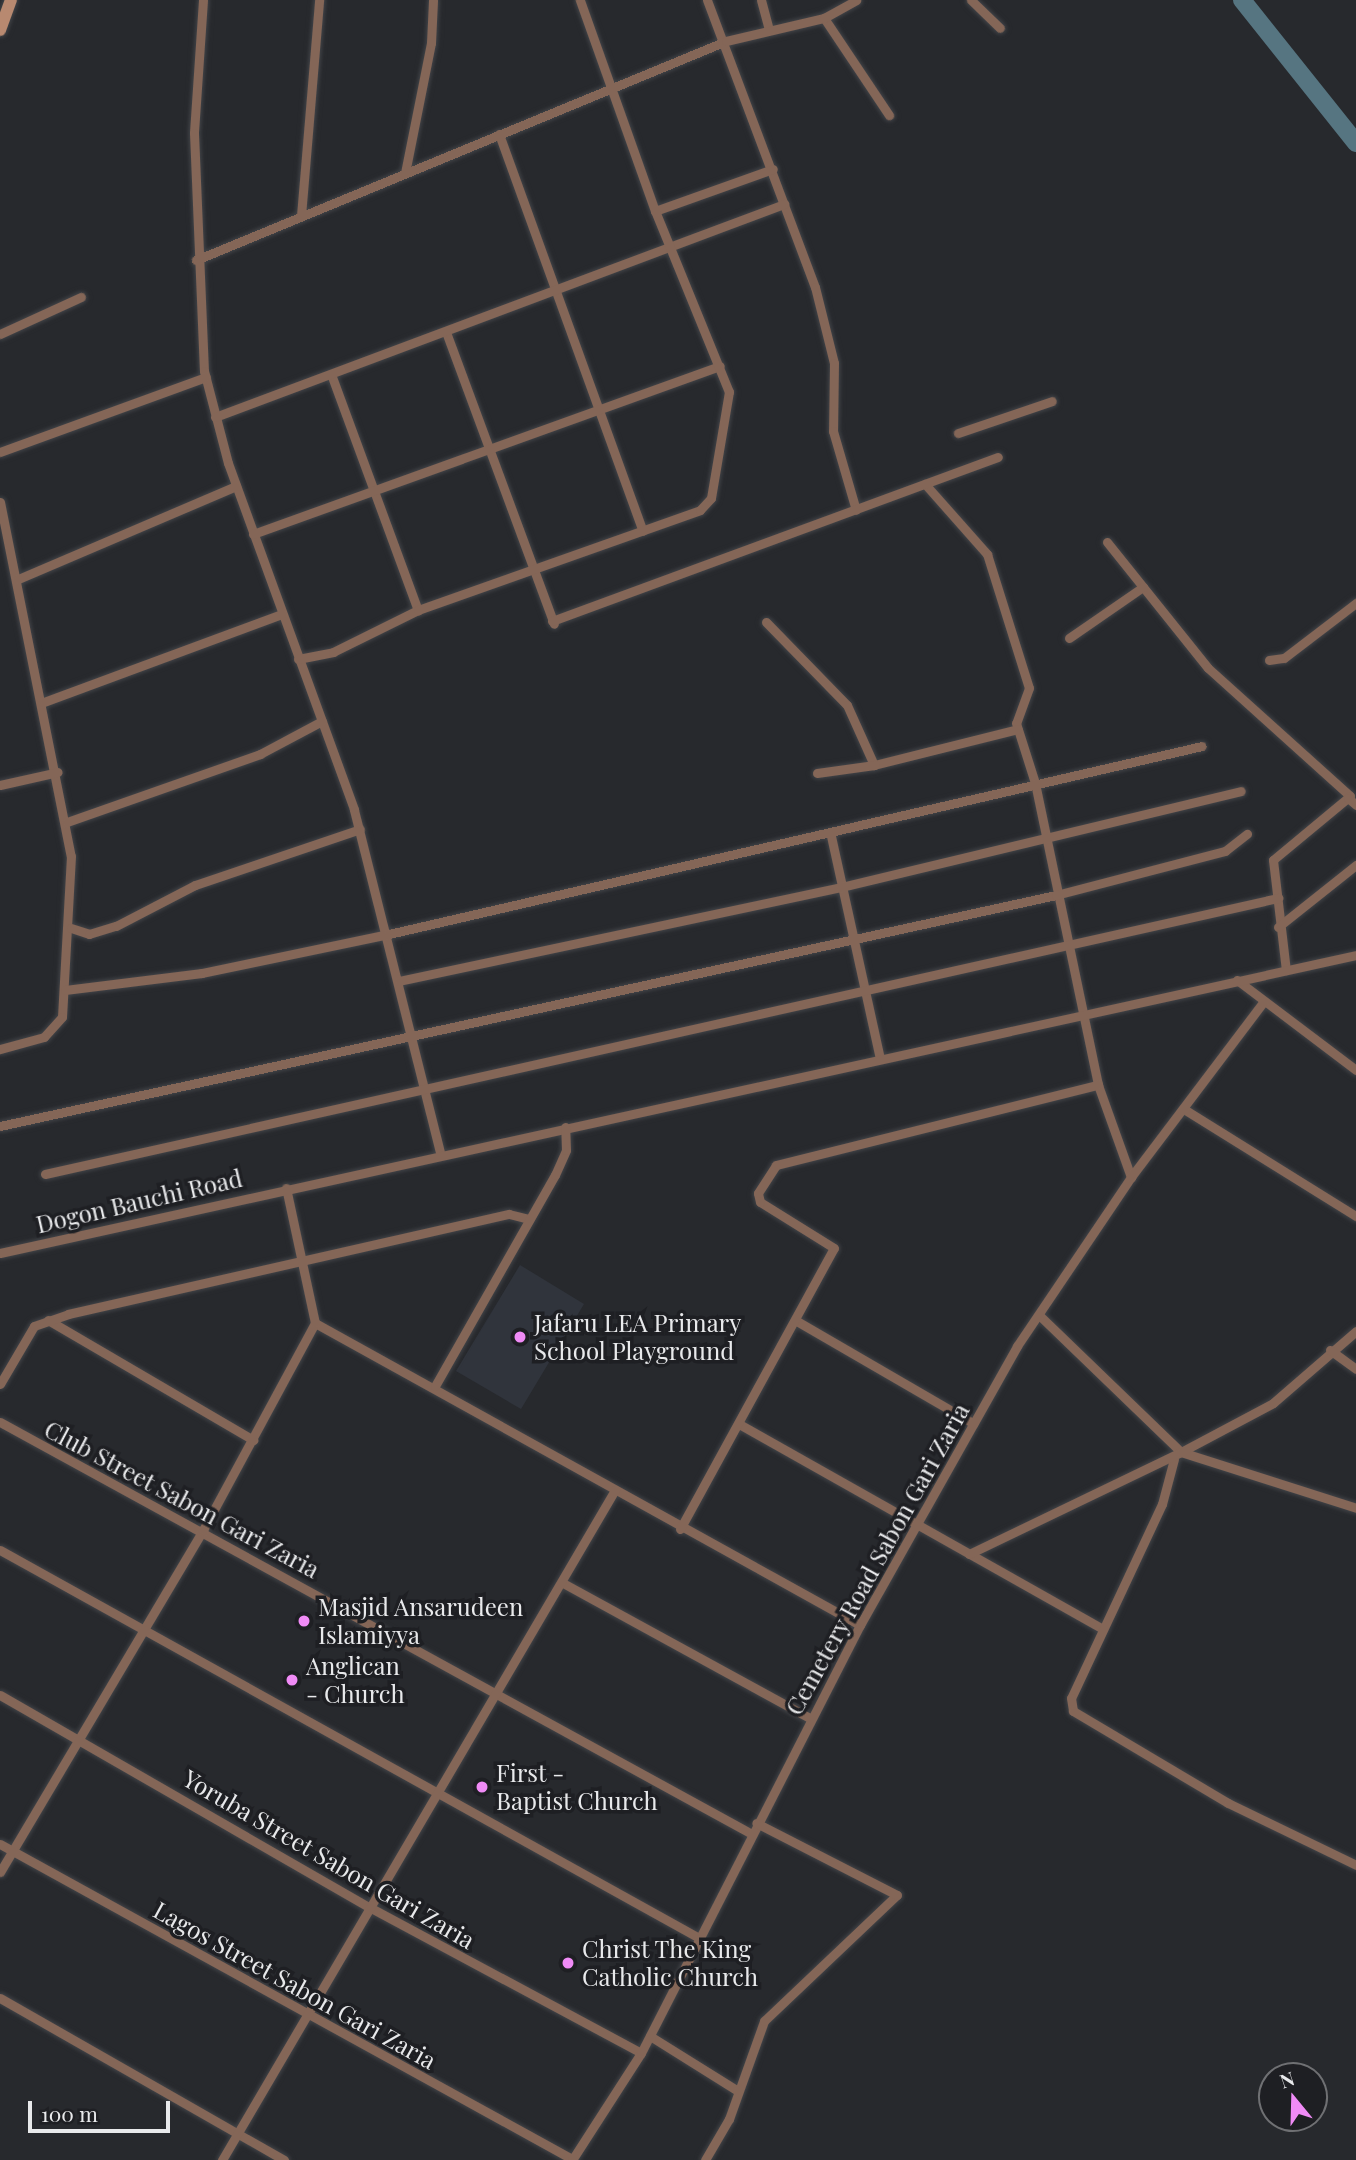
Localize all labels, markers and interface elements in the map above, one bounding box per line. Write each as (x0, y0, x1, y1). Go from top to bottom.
street label: Dogon Bauchi Road (33, 1163, 245, 1239)
place label: Jafaru LEA Primary School Playground (534, 1309, 741, 1365)
marker: Jafaru LEA Primary School Playground (512, 1329, 528, 1345)
street label: Cemetery Road Sabon Gari Zaria (779, 1398, 975, 1720)
street label: Club Street Sabon Gari Zaria (40, 1414, 324, 1584)
place label: Masjid Ansarudeen Islamiyya (318, 1593, 524, 1649)
marker: Masjid Ansarudeen Islamiyya (296, 1613, 312, 1629)
place label: Anglican - Church (306, 1652, 404, 1708)
marker: Anglican - Church (284, 1672, 300, 1688)
place label: First - Baptist Church (496, 1759, 658, 1815)
street label: Yoruba Street Sabon Gari Zaria (178, 1763, 480, 1955)
marker: First - Baptist Church (474, 1779, 490, 1795)
street label: Lagos Street Sabon Gari Zaria (149, 1895, 441, 2075)
place label: Christ The King Catholic Church (582, 1935, 758, 1991)
marker: Christ The King Catholic Church (560, 1955, 576, 1971)
north arrow (1258, 2062, 1328, 2132)
text: N (1276, 2065, 1298, 2094)
scale bar (32, 2086, 173, 2130)
text: 100 m (41, 2099, 98, 2127)

